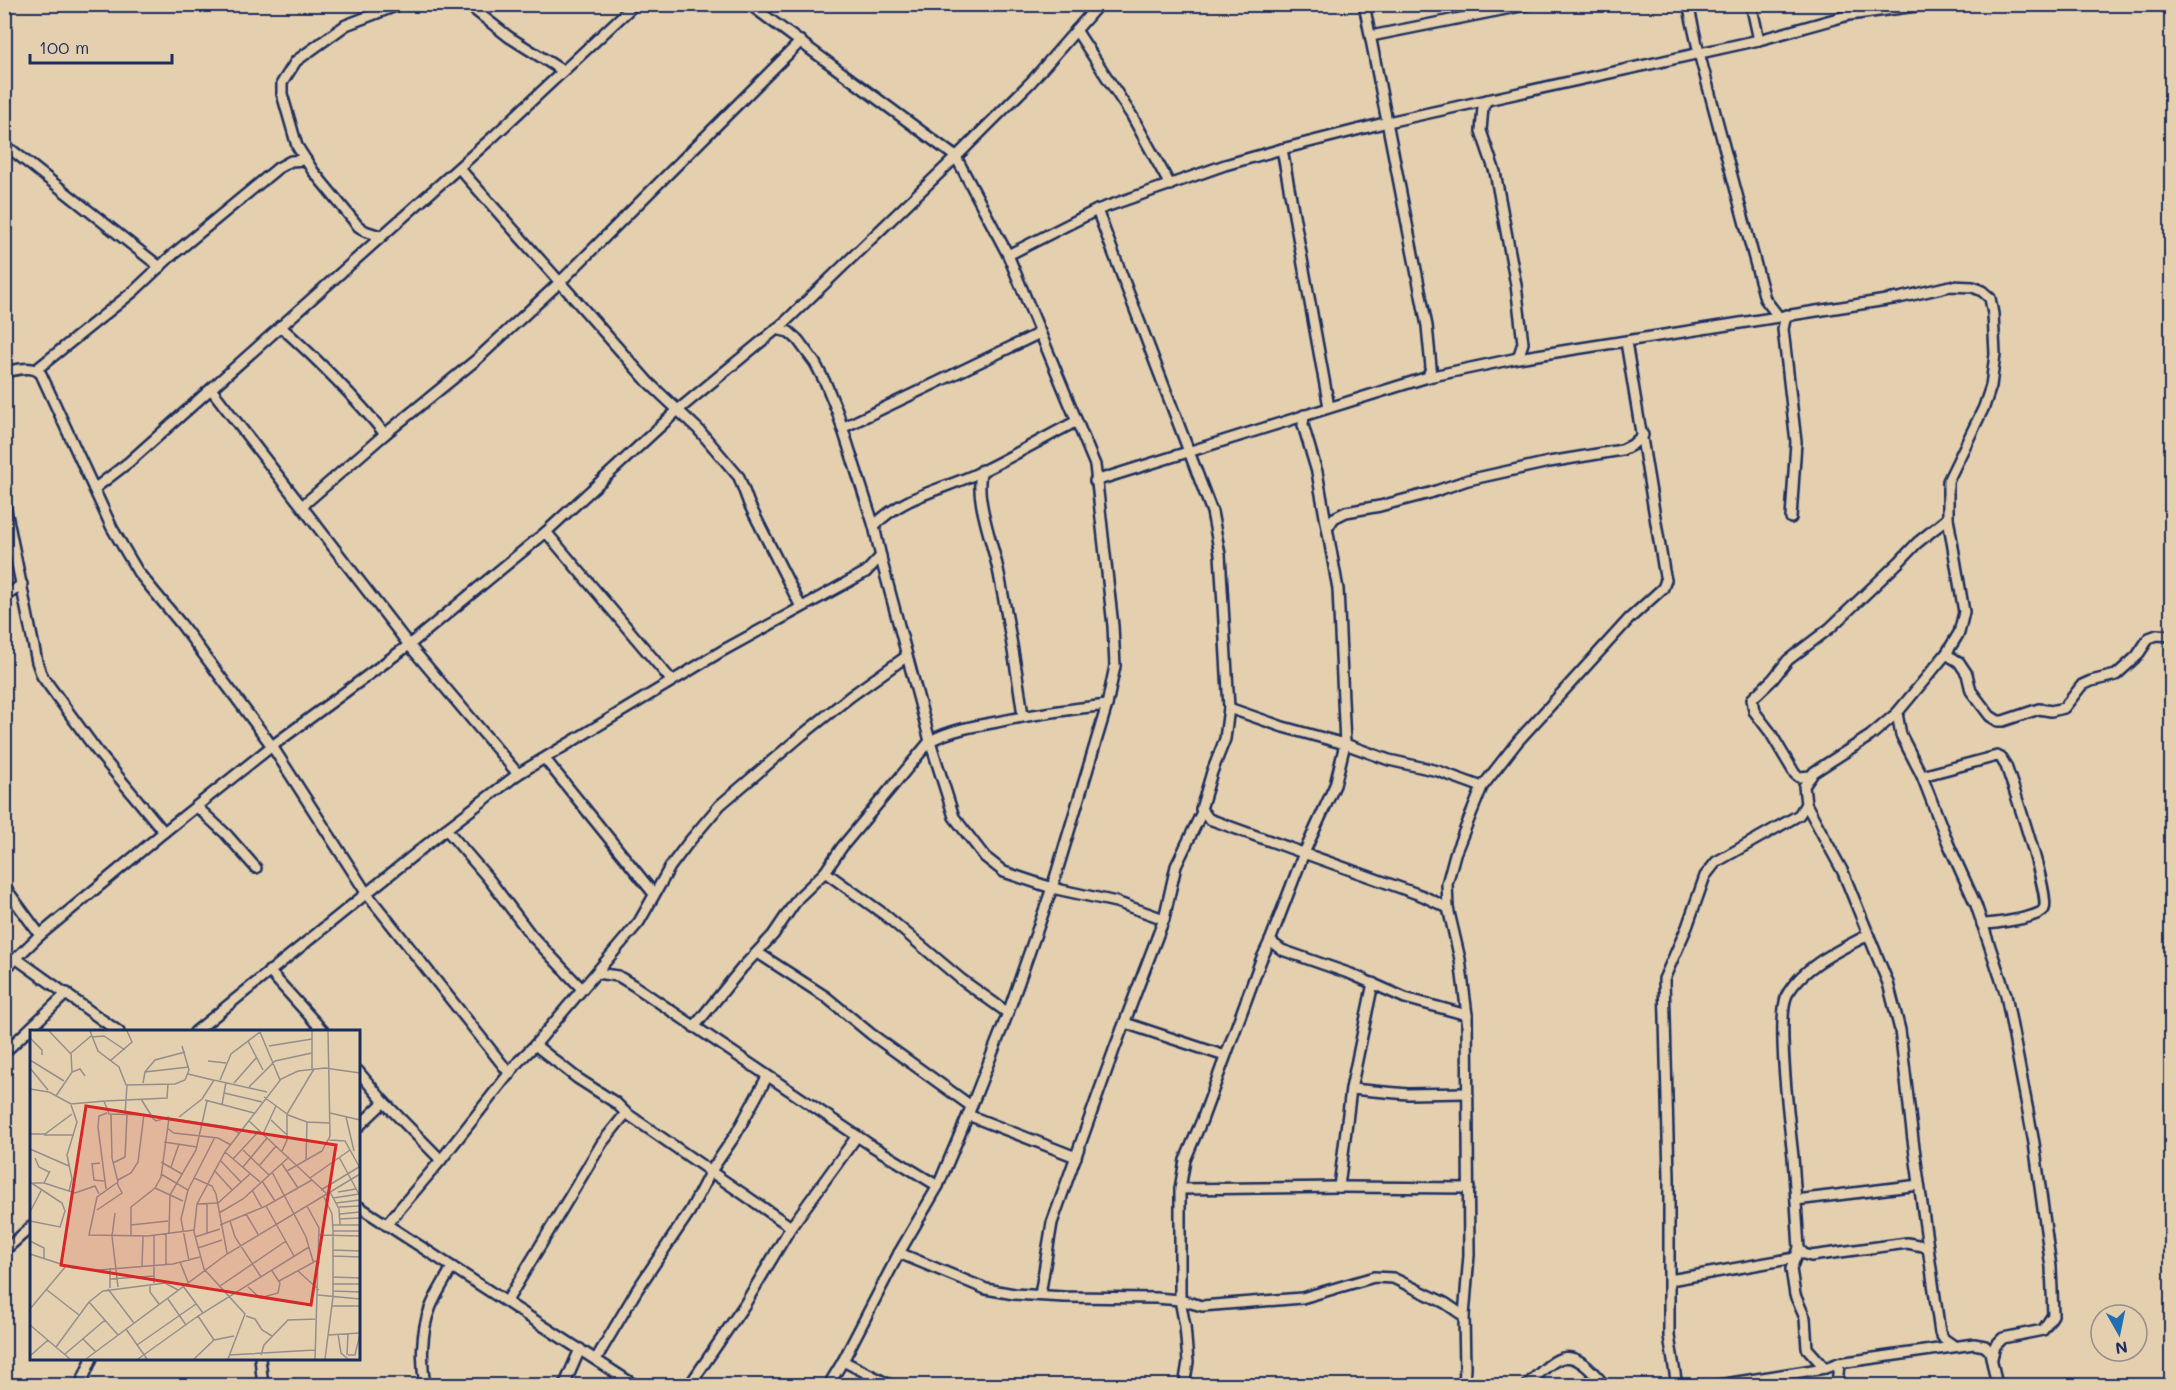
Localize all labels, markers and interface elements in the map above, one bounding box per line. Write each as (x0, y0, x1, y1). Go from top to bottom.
scale bar (30, 27, 172, 65)
text: 100 m (39, 35, 89, 59)
inset map (30, 1030, 360, 1360)
north arrow (2089, 1303, 2149, 1363)
text: N (2114, 1337, 2129, 1360)

